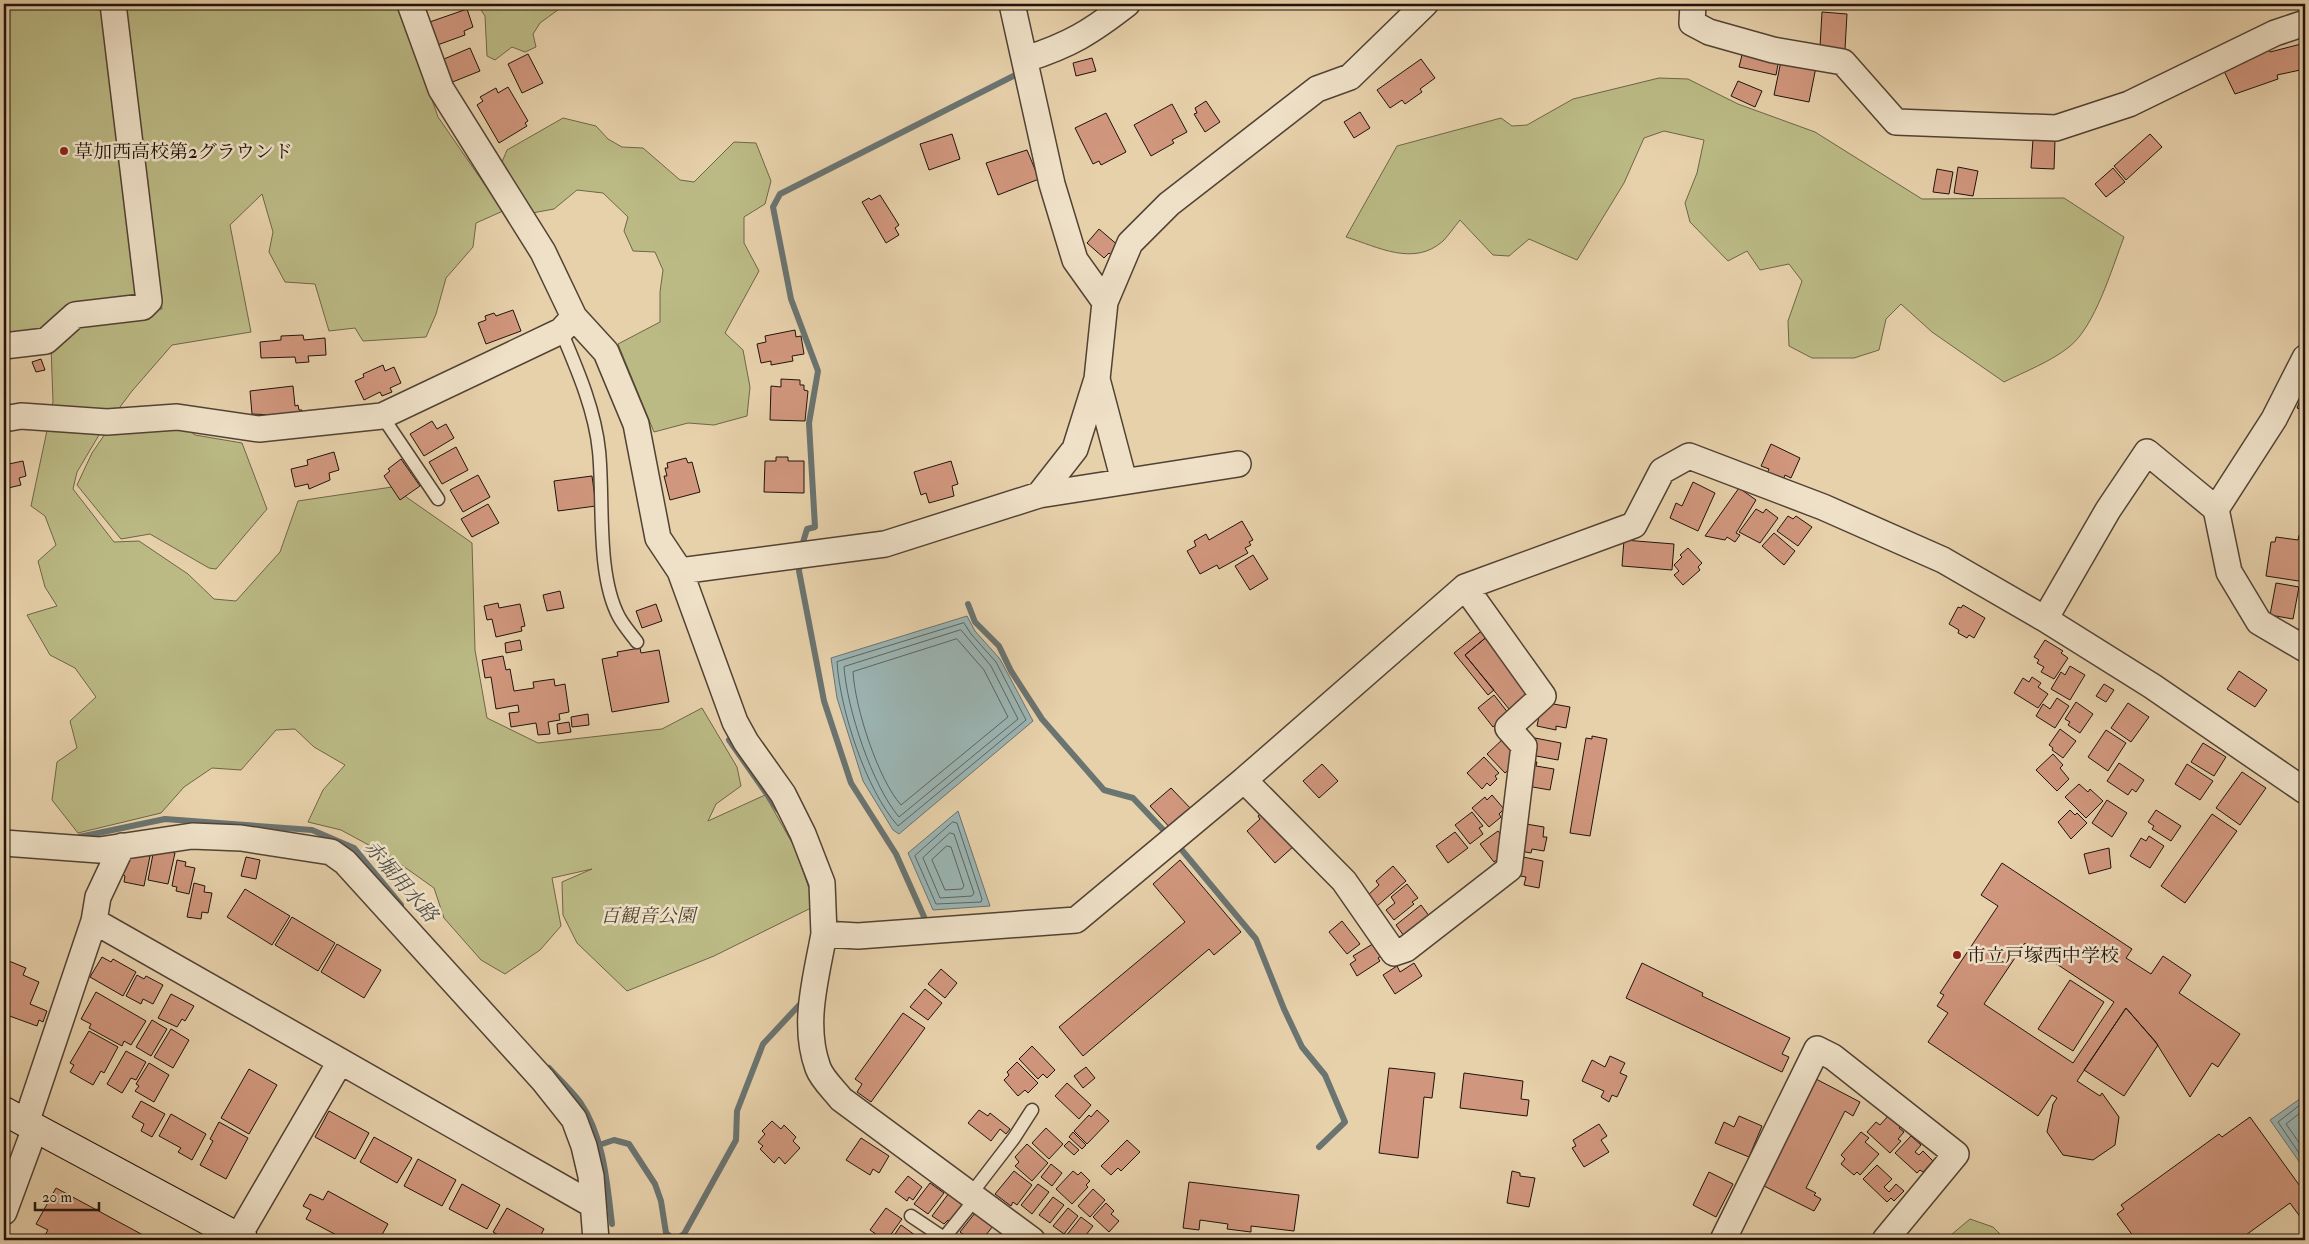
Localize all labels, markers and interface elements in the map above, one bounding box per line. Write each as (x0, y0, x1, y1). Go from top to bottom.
place label: 草加西高校第2グラウンド (74, 140, 293, 164)
marker: 草加西高校第2グラウンド (58, 145, 70, 157)
water label: 赤堀用水路 (358, 835, 444, 929)
park label: 百観音公園 (600, 904, 698, 928)
place label: 市立戸塚西中学校 (1967, 944, 2119, 968)
marker: 市立戸塚西中学校 (1951, 949, 1963, 961)
scale bar (35, 1179, 99, 1211)
text: 20 m (42, 1188, 72, 1207)

